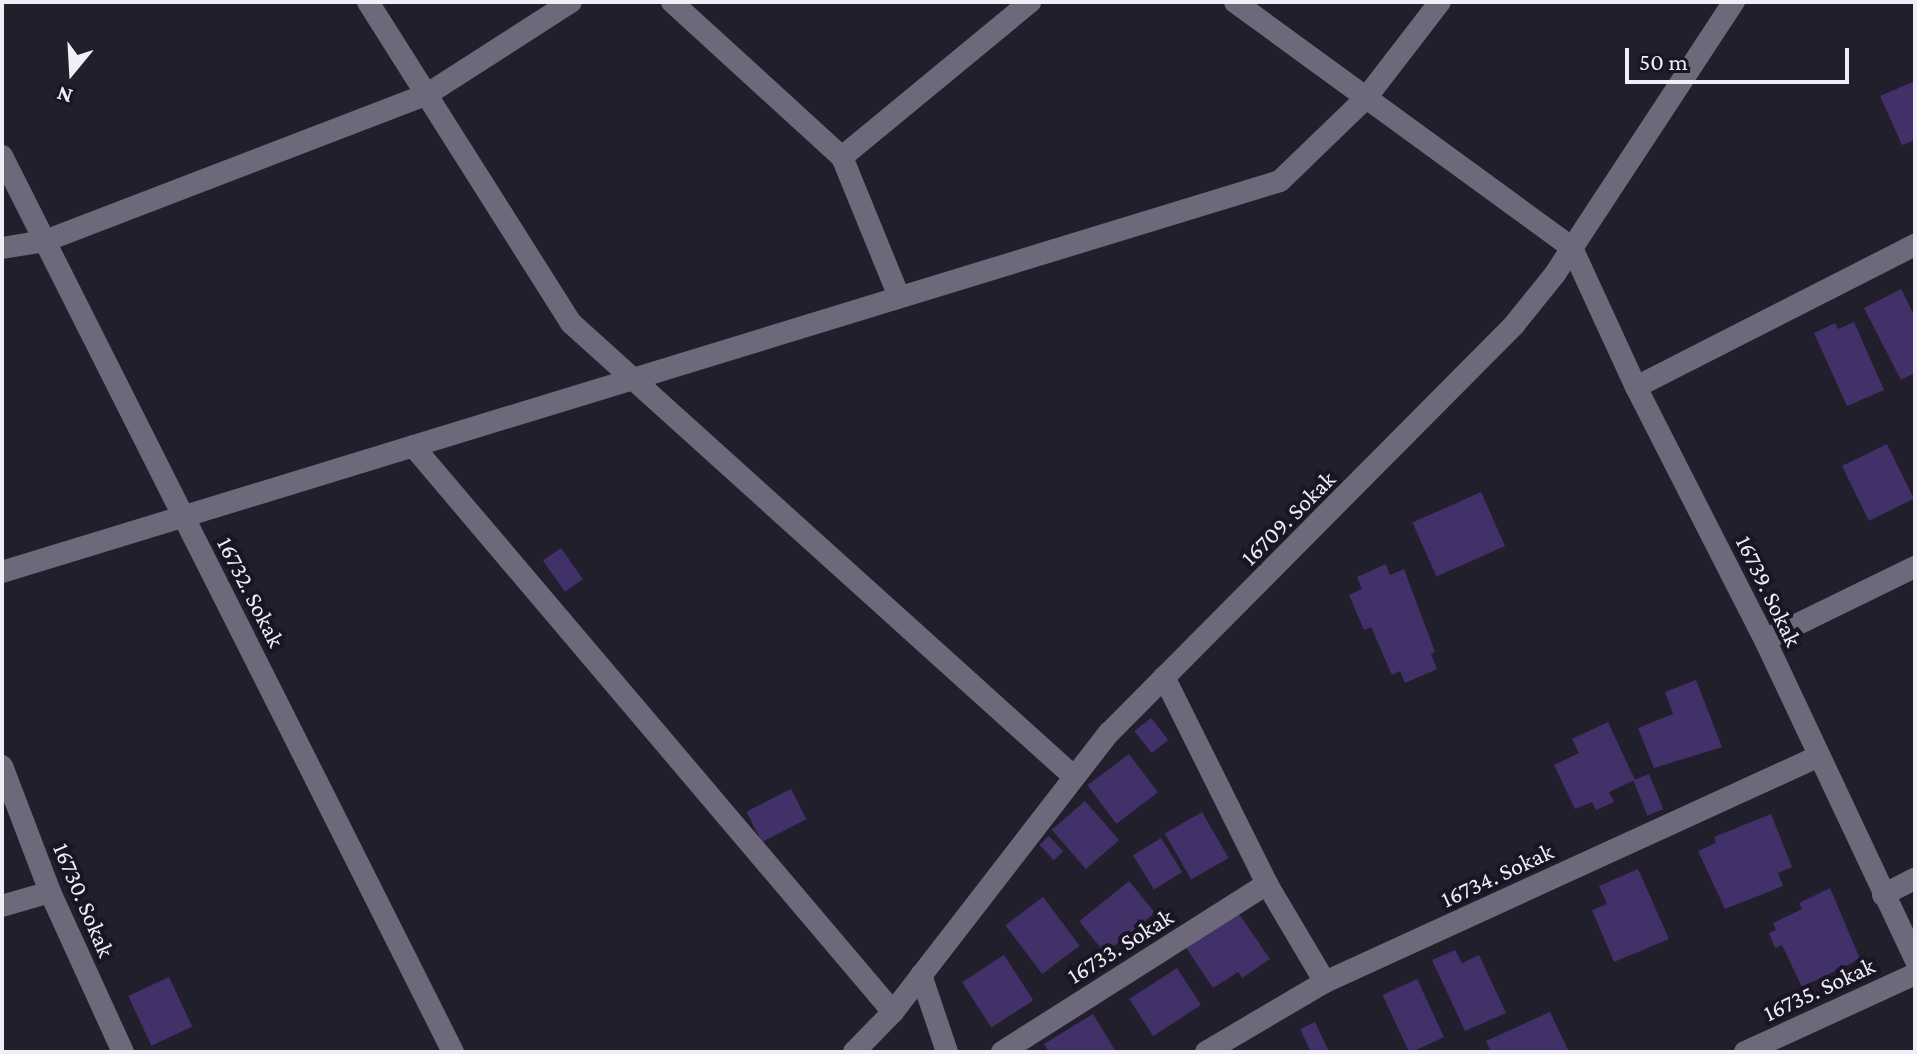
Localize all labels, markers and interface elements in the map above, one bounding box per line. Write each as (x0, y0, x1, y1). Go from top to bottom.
north arrow (32, 32, 112, 112)
scale bar (1629, 32, 1853, 82)
text: 50 m (1639, 48, 1688, 75)
text: N (53, 81, 75, 110)
street label: 16709. Sokak (1235, 465, 1341, 571)
street label: 16739. Sokak (1730, 531, 1808, 651)
street label: 16732. Sokak (211, 532, 291, 652)
street label: 16734. Sokak (1436, 836, 1558, 914)
street label: 16730. Sokak (47, 838, 121, 962)
street label: 16733. Sokak (1062, 902, 1178, 990)
street label: 16735. Sokak (1759, 951, 1879, 1027)

